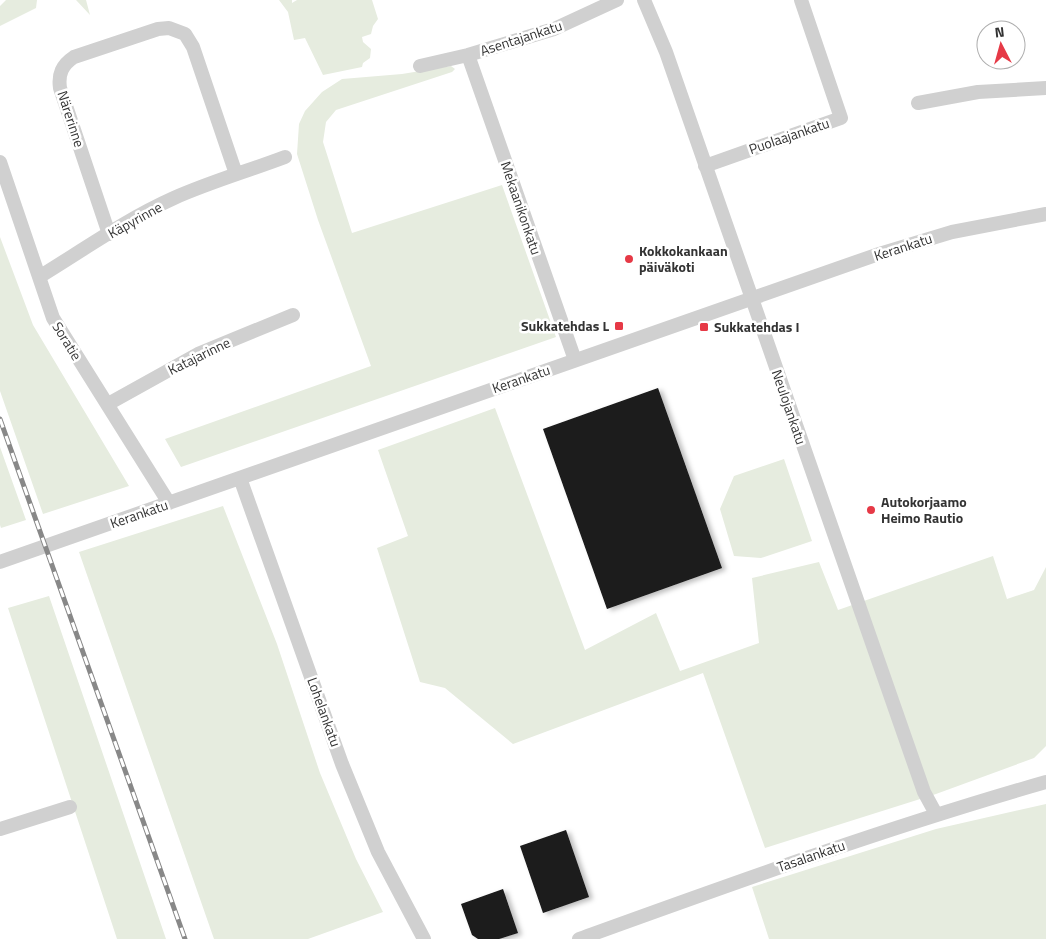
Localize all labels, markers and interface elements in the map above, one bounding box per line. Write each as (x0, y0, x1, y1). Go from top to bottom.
street label: Asentajankatu (477, 14, 564, 61)
north arrow (976, 20, 1026, 70)
text: N (994, 21, 1006, 43)
street label: Närerinne (52, 88, 90, 150)
street label: Puolaajankatu (746, 112, 832, 159)
street label: Mekaanikonkatu (496, 158, 547, 257)
street label: Käpyrinne (104, 196, 166, 243)
street label: Kerankatu (871, 227, 935, 266)
place label: Kokkokankaan päiväkoti (639, 240, 728, 277)
marker: Kokkokankaan päiväkoti (623, 253, 635, 265)
place label: Sukkatehdas L (521, 315, 609, 336)
place label: Sukkatehdas I (714, 316, 799, 337)
street label: Soratie (47, 317, 87, 364)
marker: Sukkatehdas L (613, 320, 625, 332)
marker: Sukkatehdas I (698, 321, 710, 333)
street label: Katajarinne (164, 331, 234, 380)
street label: Kerankatu (489, 359, 553, 398)
street label: Neulojankatu (767, 366, 812, 447)
place label: Autokorjaamo Heimo Rautio (881, 491, 967, 528)
street label: Kerankatu (107, 494, 171, 533)
marker: Autokorjaamo Heimo Rautio (865, 504, 877, 516)
street label: Lohelankatu (302, 674, 347, 749)
street label: Tasalankatu (774, 834, 848, 877)

